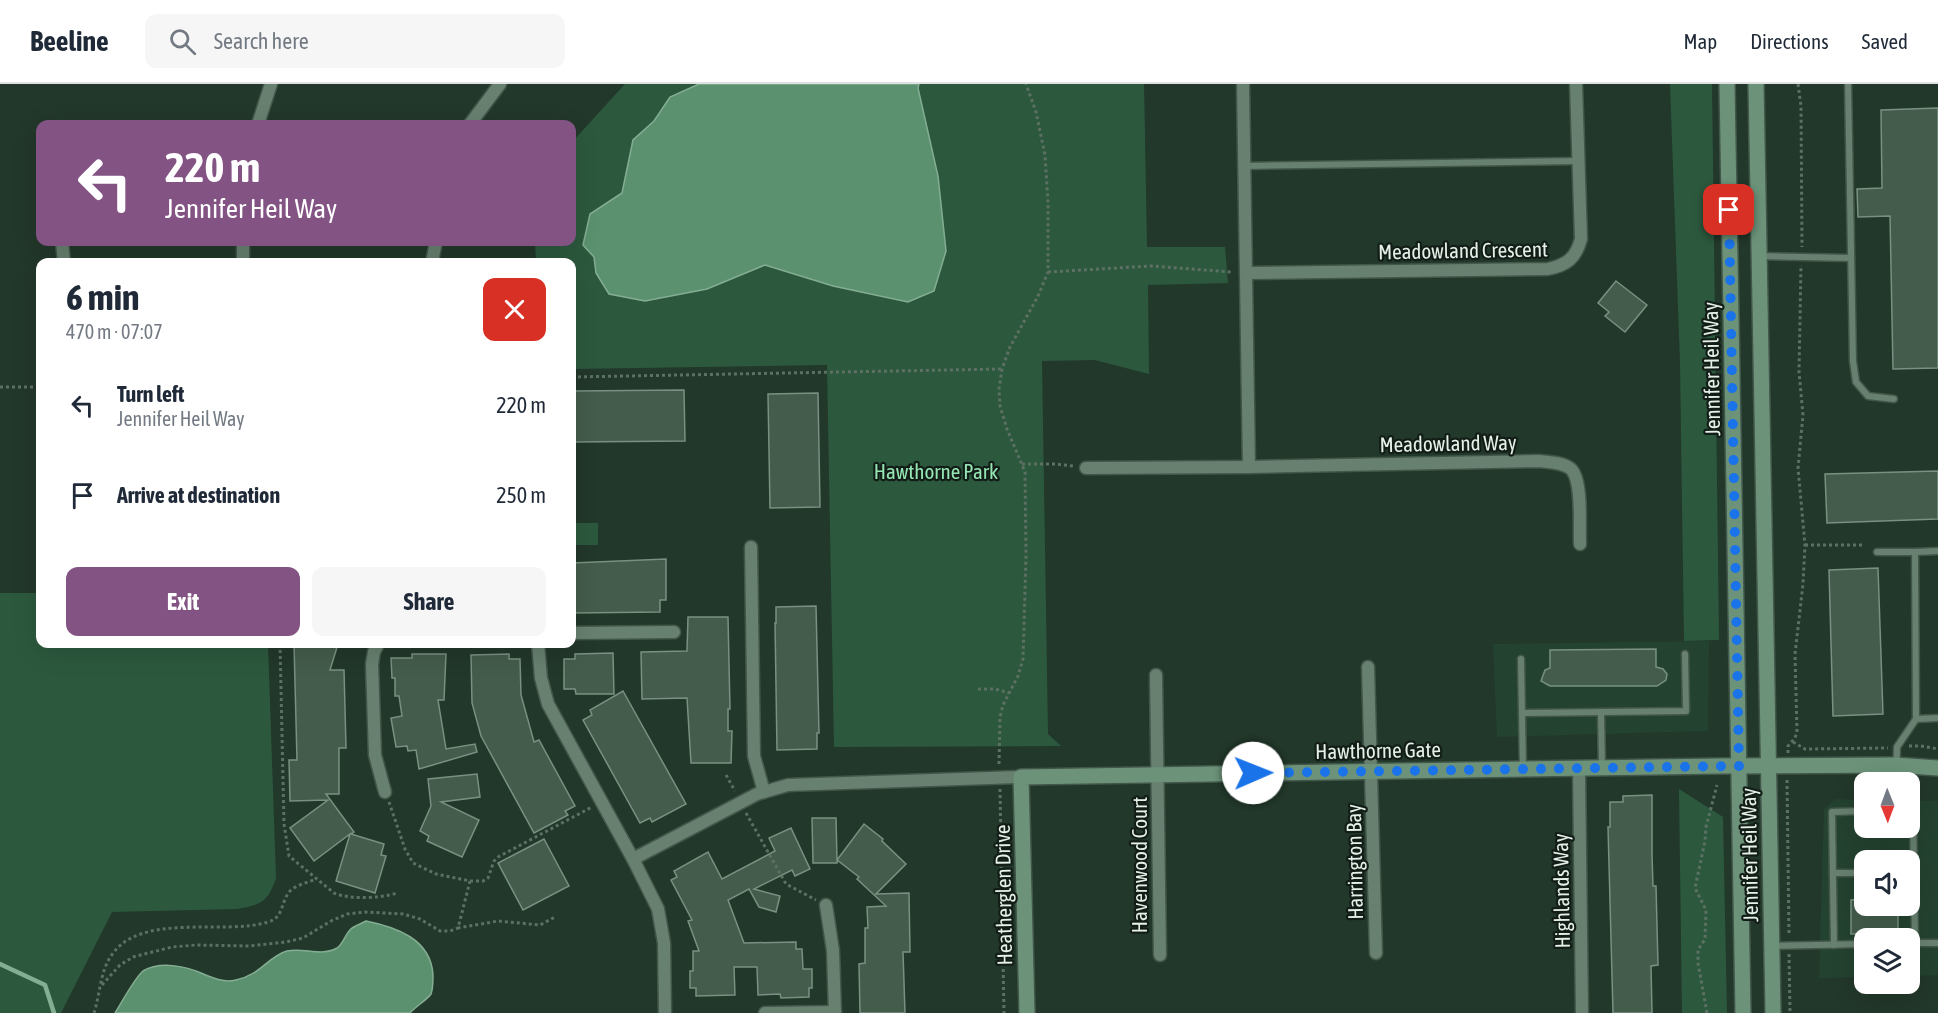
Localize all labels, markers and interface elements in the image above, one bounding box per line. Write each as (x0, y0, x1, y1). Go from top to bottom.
search box (145, 14, 565, 68)
text: Beeline (30, 25, 109, 57)
icon: search (166, 25, 199, 58)
text: Search here (214, 28, 309, 54)
text: Map (1683, 29, 1717, 53)
text: Directions (1750, 29, 1829, 53)
text: Saved (1862, 29, 1908, 53)
text: 220 m (165, 143, 260, 191)
icon: left (66, 144, 144, 222)
pin (1703, 184, 1754, 235)
text: Jennifer Heil Way (165, 193, 337, 224)
icon: arrive (1712, 193, 1745, 226)
street label: Meadowland Crescent (1378, 237, 1548, 263)
text: 6 min (66, 276, 140, 318)
button: close (483, 278, 546, 341)
street label: Jennifer Heil Way (1698, 302, 1724, 436)
text: 470 m · 07:07 (66, 320, 163, 343)
text: Turn left (117, 381, 184, 407)
icon: left (66, 389, 99, 422)
text: 220 m (496, 392, 546, 418)
text: Jennifer Heil Way (117, 407, 245, 430)
street label: Meadowland Way (1379, 430, 1517, 456)
park label: Hawthorne Park (874, 459, 998, 483)
icon: arrive (66, 479, 99, 512)
text: Arrive at destination (117, 482, 280, 508)
text: 250 m (496, 482, 546, 508)
button: Exit (66, 567, 300, 636)
button: Share (312, 567, 546, 636)
street label: Hawthorne Gate (1315, 737, 1441, 763)
position arrow (1221, 741, 1285, 805)
north arrow (1854, 772, 1920, 838)
map controls (1854, 772, 1920, 994)
street label: Jennifer Heil Way (1736, 788, 1762, 922)
street label: Havenwood Court (1127, 797, 1151, 933)
street label: Harrington Bay (1341, 804, 1367, 920)
street label: Heatherglen Drive (990, 825, 1016, 965)
street label: Highlands Way (1548, 833, 1574, 949)
button: sound (1854, 850, 1920, 916)
button: layers (1854, 928, 1920, 994)

